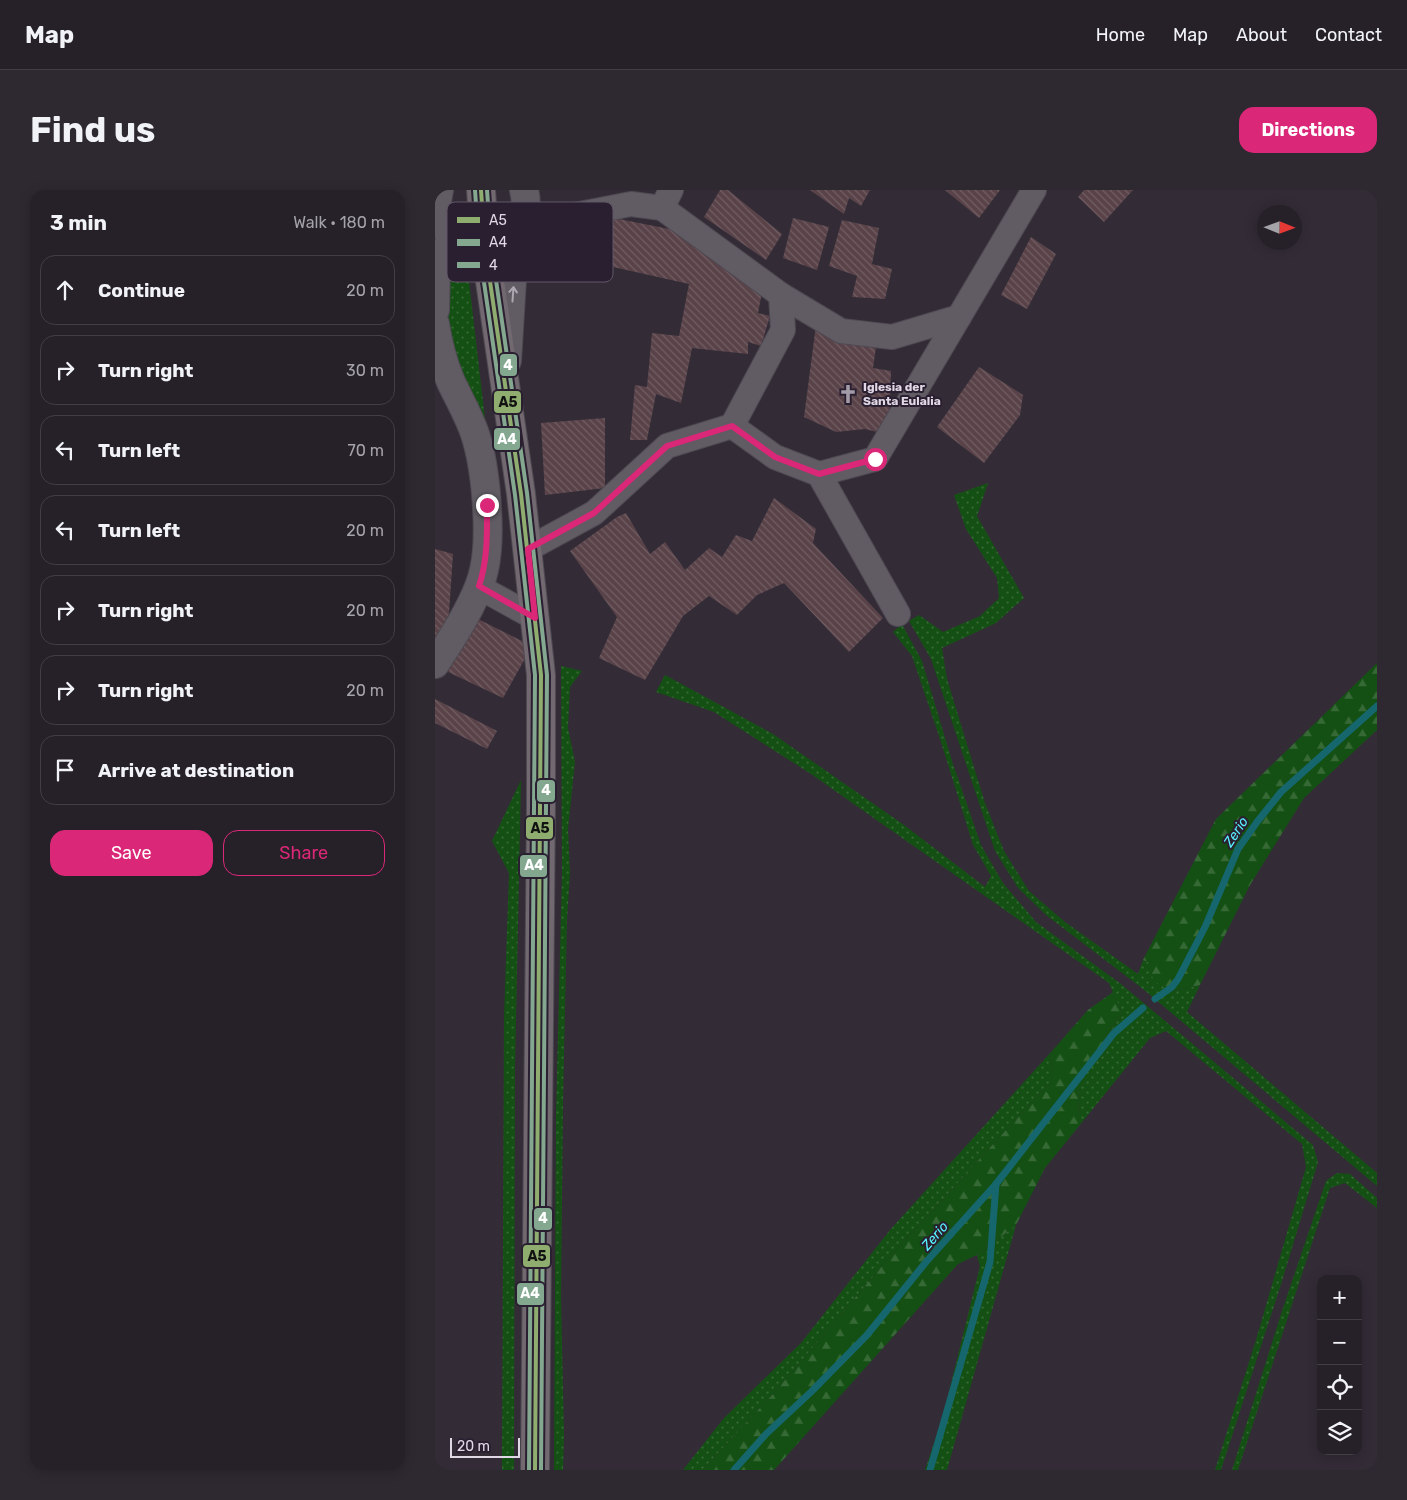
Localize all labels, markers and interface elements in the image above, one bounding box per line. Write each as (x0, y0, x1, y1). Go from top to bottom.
text: Map (25, 21, 74, 49)
text: Home (1096, 24, 1145, 46)
text: Map (1173, 24, 1208, 46)
text: About (1236, 24, 1287, 46)
text: Contact (1315, 24, 1382, 46)
button: Directions (1239, 107, 1377, 153)
text: Find us (30, 109, 155, 151)
legend (447, 202, 613, 282)
north arrow (1257, 205, 1302, 250)
text: 3 min (50, 210, 107, 235)
text: A5 (489, 212, 507, 229)
text: Walk · 180 m (293, 213, 385, 232)
text: A4 (489, 234, 507, 251)
text: 4 (489, 257, 498, 274)
icon: ahead (51, 276, 79, 304)
text: Continue (98, 279, 185, 302)
text: 20 m (346, 281, 384, 300)
one-way arrow (508, 286, 517, 302)
line badge: 4 (499, 353, 518, 377)
icon: right (51, 356, 79, 384)
text: 4 (503, 357, 513, 374)
text: Turn right (98, 359, 193, 382)
text: 30 m (346, 361, 384, 380)
place label: Iglesia der Santa Eulalia (863, 380, 941, 408)
church icon: Iglesia der Santa Eulalia (837, 383, 859, 405)
line badge: A5 (493, 390, 522, 414)
text: A5 (498, 394, 518, 411)
line badge: A4 (493, 427, 521, 451)
text: A4 (497, 431, 517, 448)
icon: left (51, 436, 79, 464)
text: Turn left (98, 439, 180, 462)
text: 70 m (347, 441, 384, 460)
route start (864, 448, 887, 471)
route end (476, 494, 499, 517)
icon: left (51, 516, 79, 544)
text: Turn left (98, 519, 180, 542)
text: 20 m (346, 521, 384, 540)
icon: right (51, 596, 79, 624)
text: Turn right (98, 599, 193, 622)
text: 20 m (346, 601, 384, 620)
icon: right (51, 676, 79, 704)
text: Turn right (98, 679, 193, 702)
text: 20 m (346, 681, 384, 700)
icon: arrive (51, 756, 79, 784)
text: Arrive at destination (98, 759, 294, 782)
line badge: 4 (536, 779, 556, 803)
text: 4 (541, 782, 551, 799)
water label: Zerio (1219, 814, 1252, 851)
line badge: A5 (525, 816, 554, 840)
text: A5 (530, 820, 550, 837)
button: Save (50, 830, 213, 876)
button: Share (223, 830, 385, 876)
line badge: A4 (519, 854, 548, 878)
text: A4 (524, 857, 544, 874)
line badge: 4 (533, 1207, 553, 1231)
text: 4 (538, 1210, 548, 1227)
water label: Zerio (917, 1218, 952, 1255)
line badge: A5 (522, 1244, 551, 1268)
text: A5 (527, 1248, 547, 1265)
map controls (1317, 1275, 1362, 1455)
button: + (1317, 1275, 1362, 1320)
line badge: A4 (516, 1282, 545, 1306)
text: A4 (520, 1285, 540, 1302)
button: − (1317, 1320, 1362, 1365)
button: locate (1317, 1365, 1362, 1410)
button: layers (1317, 1410, 1362, 1455)
scale bar (450, 1435, 520, 1458)
text: 20 m (457, 1438, 490, 1455)

